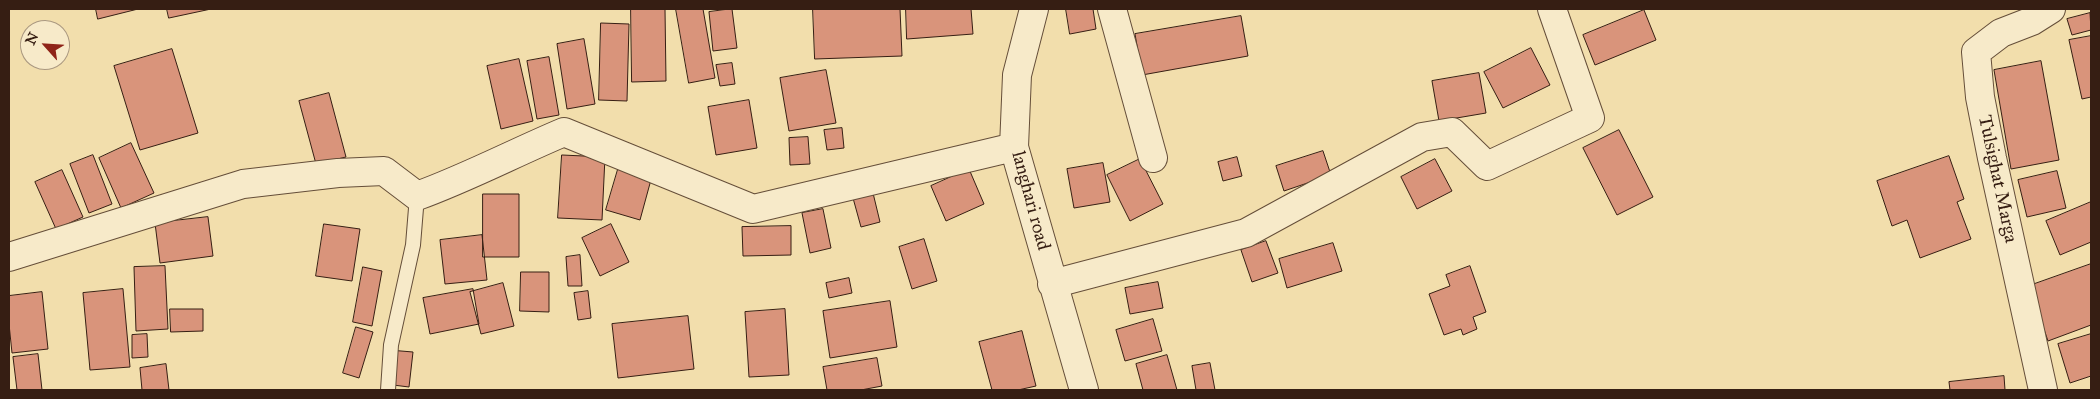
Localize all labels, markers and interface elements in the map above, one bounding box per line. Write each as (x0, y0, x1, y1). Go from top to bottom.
north arrow (20, 20, 70, 70)
text: N (22, 30, 42, 48)
street label: Tulsighat Marga (1972, 113, 2022, 245)
street label: langhari road (1006, 149, 1054, 253)

